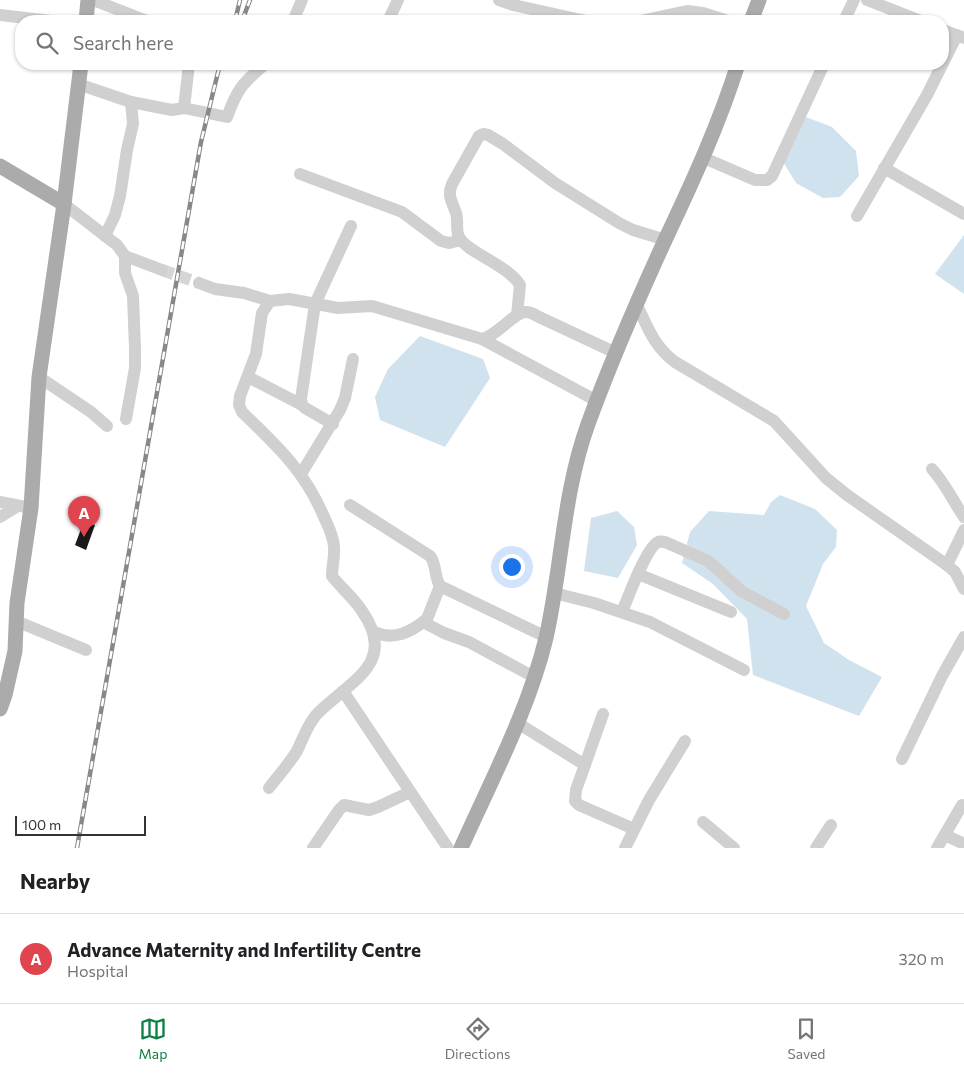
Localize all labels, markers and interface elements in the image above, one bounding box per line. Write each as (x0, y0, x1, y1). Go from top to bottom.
search box (15, 15, 949, 70)
icon: search (33, 29, 61, 57)
text: Search here (73, 31, 173, 54)
pin: A (68, 496, 100, 537)
your location (499, 554, 525, 580)
scale bar (15, 813, 146, 836)
text: 100 m (22, 816, 61, 833)
text: Nearby (20, 868, 90, 893)
text: Advance Maternity and Infertility Centre (67, 938, 421, 961)
text: A (30, 949, 42, 968)
text: 320 m (899, 949, 944, 968)
text: Hospital (67, 961, 128, 980)
tab: Map (139, 1015, 167, 1062)
tab: Directions (445, 1015, 510, 1062)
tab: Saved (788, 1015, 825, 1062)

